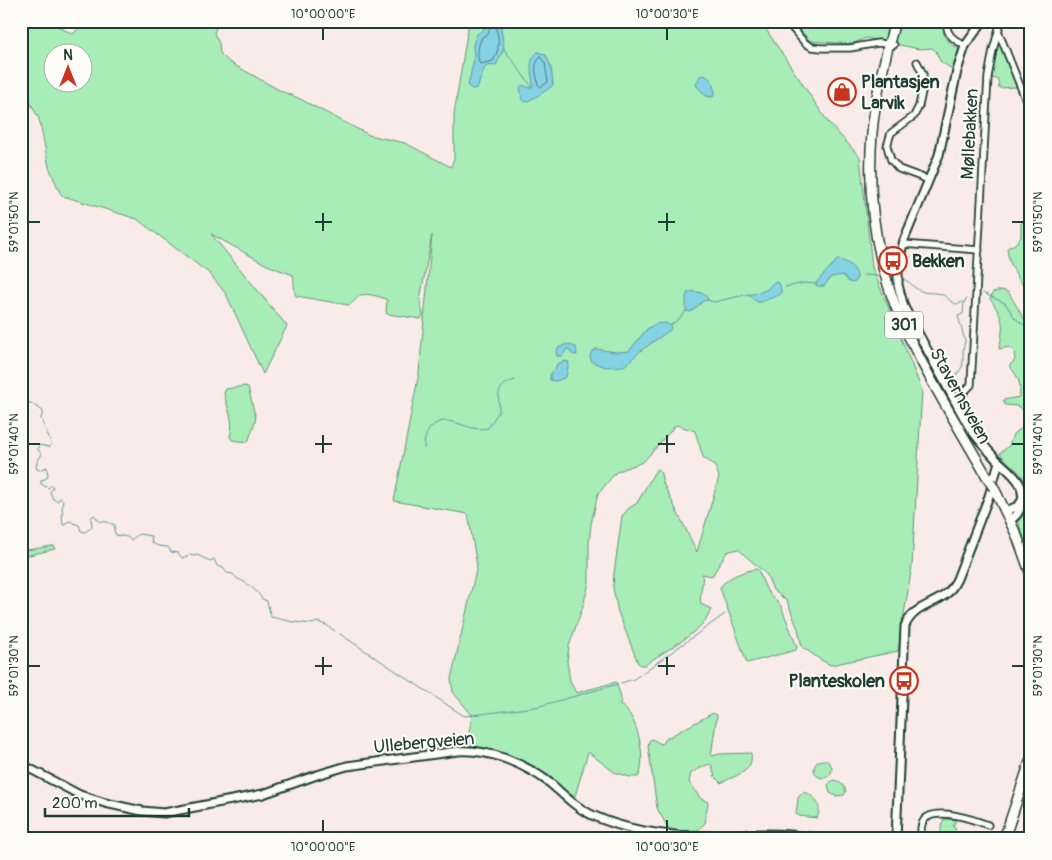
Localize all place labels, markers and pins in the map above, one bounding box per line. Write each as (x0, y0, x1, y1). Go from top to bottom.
place label: Plantasjen Larvik (861, 71, 940, 115)
shop icon: Plantasjen Larvik (827, 77, 857, 107)
bus stop icon: Bekken (878, 246, 908, 276)
place label: Bekken (912, 250, 965, 273)
bus stop icon: Planteskolen (889, 666, 919, 696)
place label: Planteskolen (789, 670, 885, 693)

